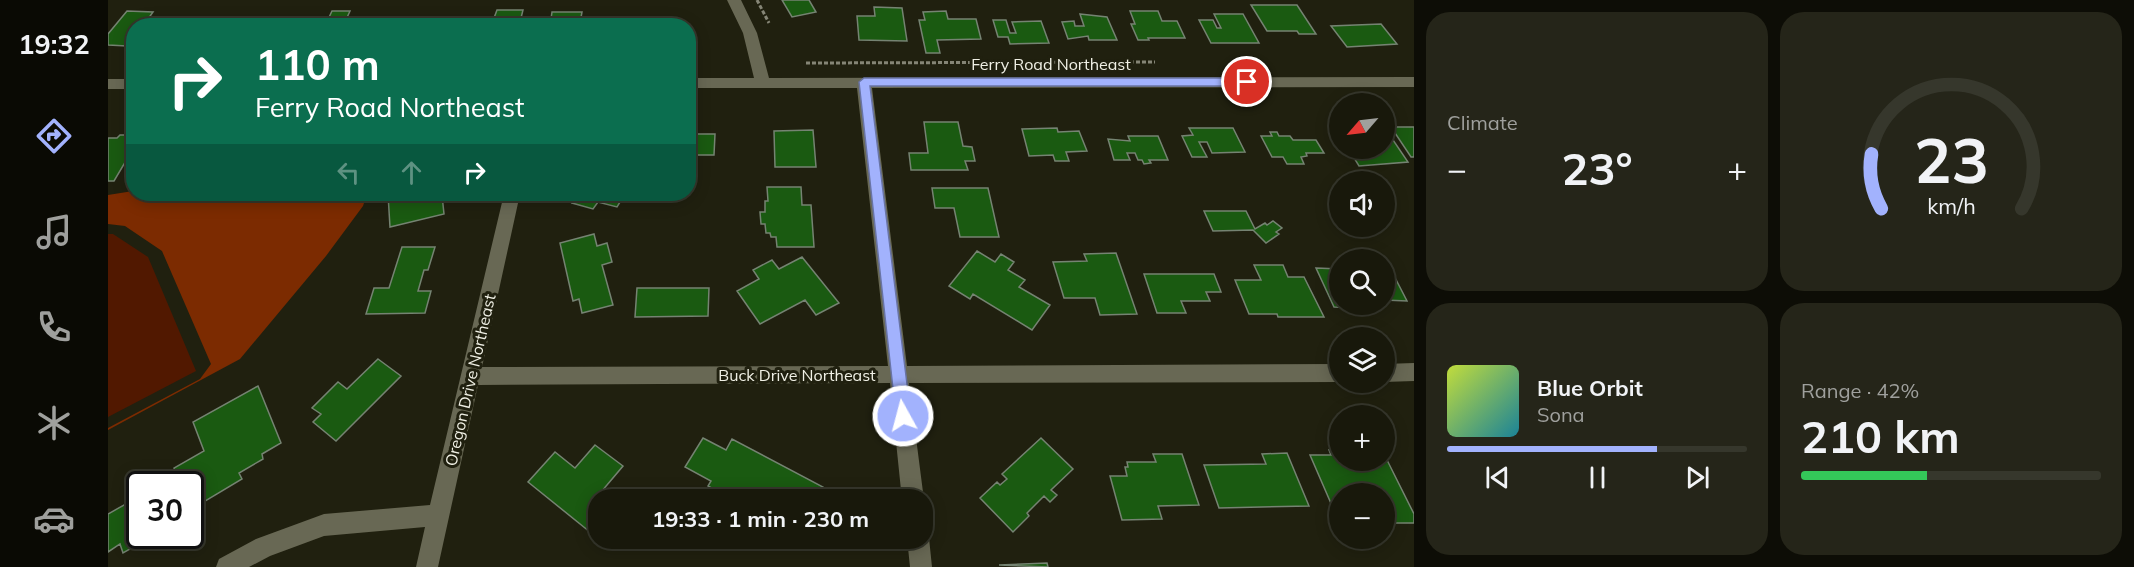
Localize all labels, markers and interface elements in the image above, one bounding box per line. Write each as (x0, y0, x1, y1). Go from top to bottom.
text: 19:32 (18, 27, 90, 61)
text: 110 m (255, 38, 380, 91)
icon: right (156, 42, 234, 120)
street label: Ferry Road Northeast (971, 54, 1131, 74)
pin (1221, 56, 1272, 107)
icon: arrive (1230, 65, 1263, 98)
text: Ferry Road Northeast (255, 90, 524, 124)
north arrow (1329, 93, 1395, 159)
map controls (1329, 93, 1395, 549)
text: Climate (1447, 110, 1518, 135)
icon: directions (33, 115, 75, 157)
text: 23 (1914, 120, 1988, 199)
text: 23° (1561, 140, 1633, 196)
text: − (1447, 148, 1467, 189)
text: + (1727, 148, 1747, 189)
icon: left (332, 156, 365, 189)
icon: ahead (395, 156, 428, 189)
icon: right (458, 156, 491, 189)
button: sound (1329, 171, 1395, 237)
text: km/h (1927, 192, 1975, 219)
icon: music (33, 211, 75, 253)
button: search (1329, 249, 1395, 315)
street label: Oregon Drive Northeast (440, 292, 500, 468)
icon: phone (33, 306, 75, 348)
button: layers (1329, 327, 1395, 393)
street label: Buck Drive Northeast (718, 365, 876, 385)
text: Blue Orbit (1537, 374, 1643, 402)
text: Range · 42% (1801, 378, 1919, 403)
position arrow (871, 384, 935, 448)
icon: climate (33, 402, 75, 444)
text: Sona (1537, 402, 1585, 427)
button: + (1329, 405, 1395, 471)
text: 210 km (1801, 408, 1960, 464)
icon: previous (1481, 461, 1514, 494)
icon: pause (1581, 461, 1614, 494)
icon: next (1681, 461, 1714, 494)
speed limit sign: 30 (126, 471, 204, 549)
button: − (1329, 483, 1395, 549)
icon: car (33, 498, 75, 540)
text: 19:33 · 1 min · 230 m (652, 505, 869, 533)

